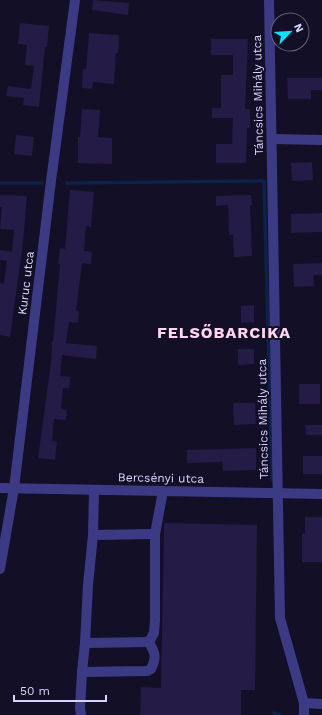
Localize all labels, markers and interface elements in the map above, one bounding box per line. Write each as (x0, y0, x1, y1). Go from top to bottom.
north arrow (270, 12, 310, 52)
text: N (291, 22, 306, 34)
street label: Táncsics Mihály utca (250, 34, 266, 155)
street label: Kuruc utca (15, 250, 37, 316)
district label: FELSŐBARCIKA (157, 323, 291, 342)
street label: Táncsics Mihály utca (255, 358, 271, 479)
street label: Bercsényi utca (118, 470, 204, 486)
scale bar (14, 677, 106, 703)
text: 50 m (20, 684, 50, 698)

